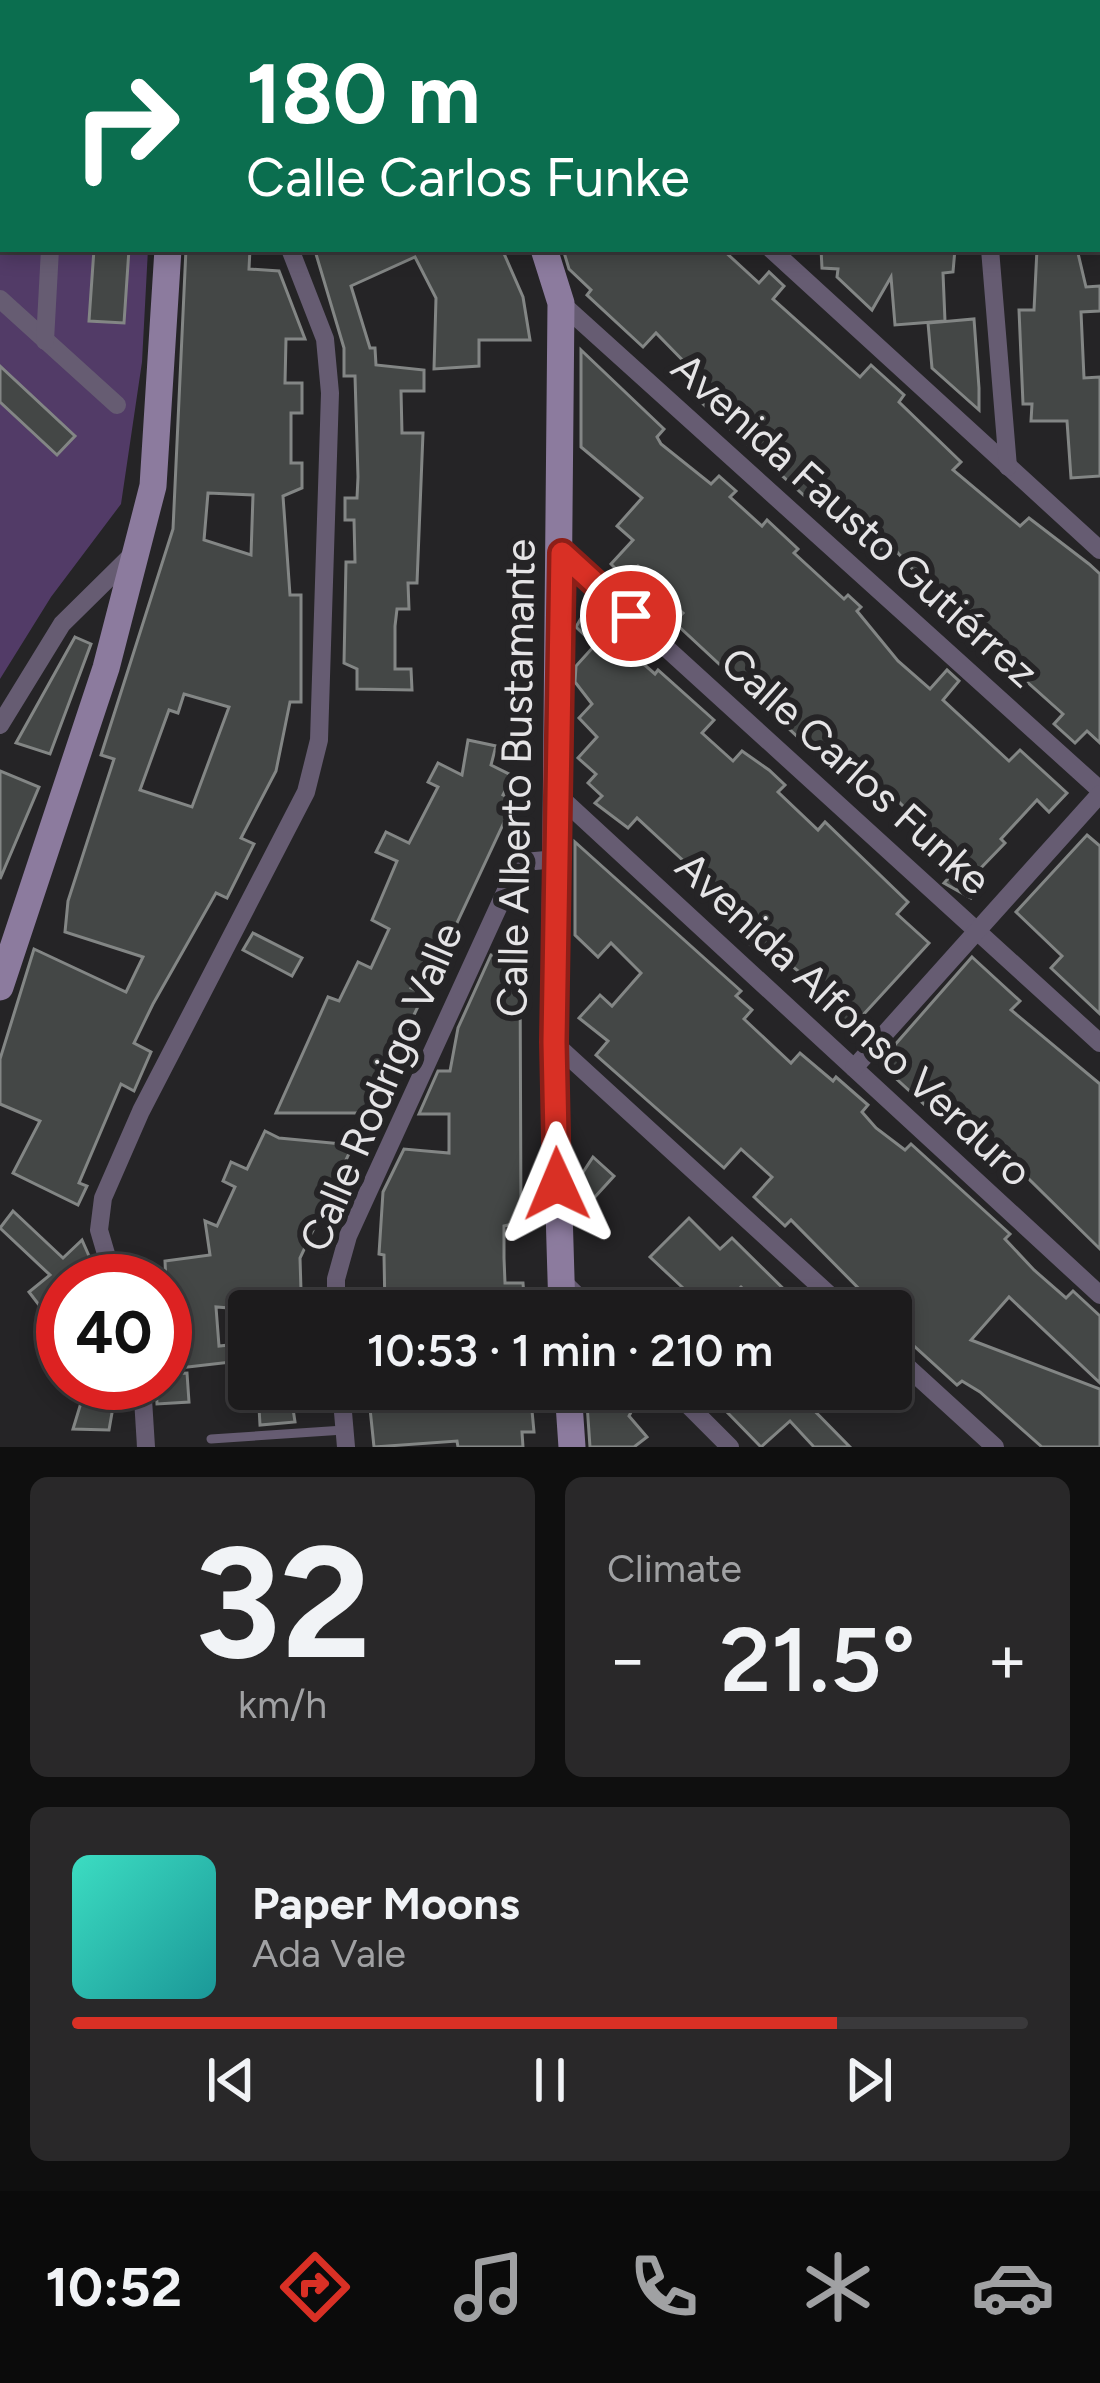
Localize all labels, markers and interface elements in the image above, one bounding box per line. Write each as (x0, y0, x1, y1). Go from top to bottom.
text: 180 m (246, 43, 481, 144)
icon: right (48, 48, 204, 204)
text: Calle Carlos Funke (246, 145, 690, 210)
street label: Avenida Fausto Gutiérrez (661, 342, 1049, 698)
street label: Calle Alberto Bustamante (486, 538, 546, 1018)
pin (580, 565, 682, 667)
icon: arrive (598, 583, 664, 649)
street label: Calle Carlos Funke (711, 637, 1001, 905)
street label: Avenida Alfonso Verduro (665, 841, 1043, 1197)
street label: Calle Rodrigo Valle (289, 915, 473, 1259)
position arrow (494, 1121, 620, 1247)
speed limit sign: 40 (36, 1254, 192, 1410)
text: 10:53 · 1 min · 210 m (367, 1323, 773, 1377)
text: 32 (194, 1509, 371, 1696)
text: Climate (607, 1545, 742, 1592)
text: 21.5° (720, 1605, 915, 1714)
text: − (607, 1619, 648, 1699)
text: + (987, 1619, 1028, 1699)
text: km/h (238, 1681, 327, 1728)
text: Paper Moons (252, 1876, 520, 1930)
text: Ada Vale (252, 1930, 406, 1977)
icon: previous (198, 2047, 264, 2113)
icon: pause (517, 2047, 583, 2113)
icon: next (836, 2047, 902, 2113)
icon: directions (273, 2245, 357, 2329)
icon: music (447, 2245, 531, 2329)
icon: phone (622, 2245, 706, 2329)
icon: climate (796, 2245, 880, 2329)
icon: car (971, 2245, 1055, 2329)
text: 10:52 (45, 2255, 182, 2320)

